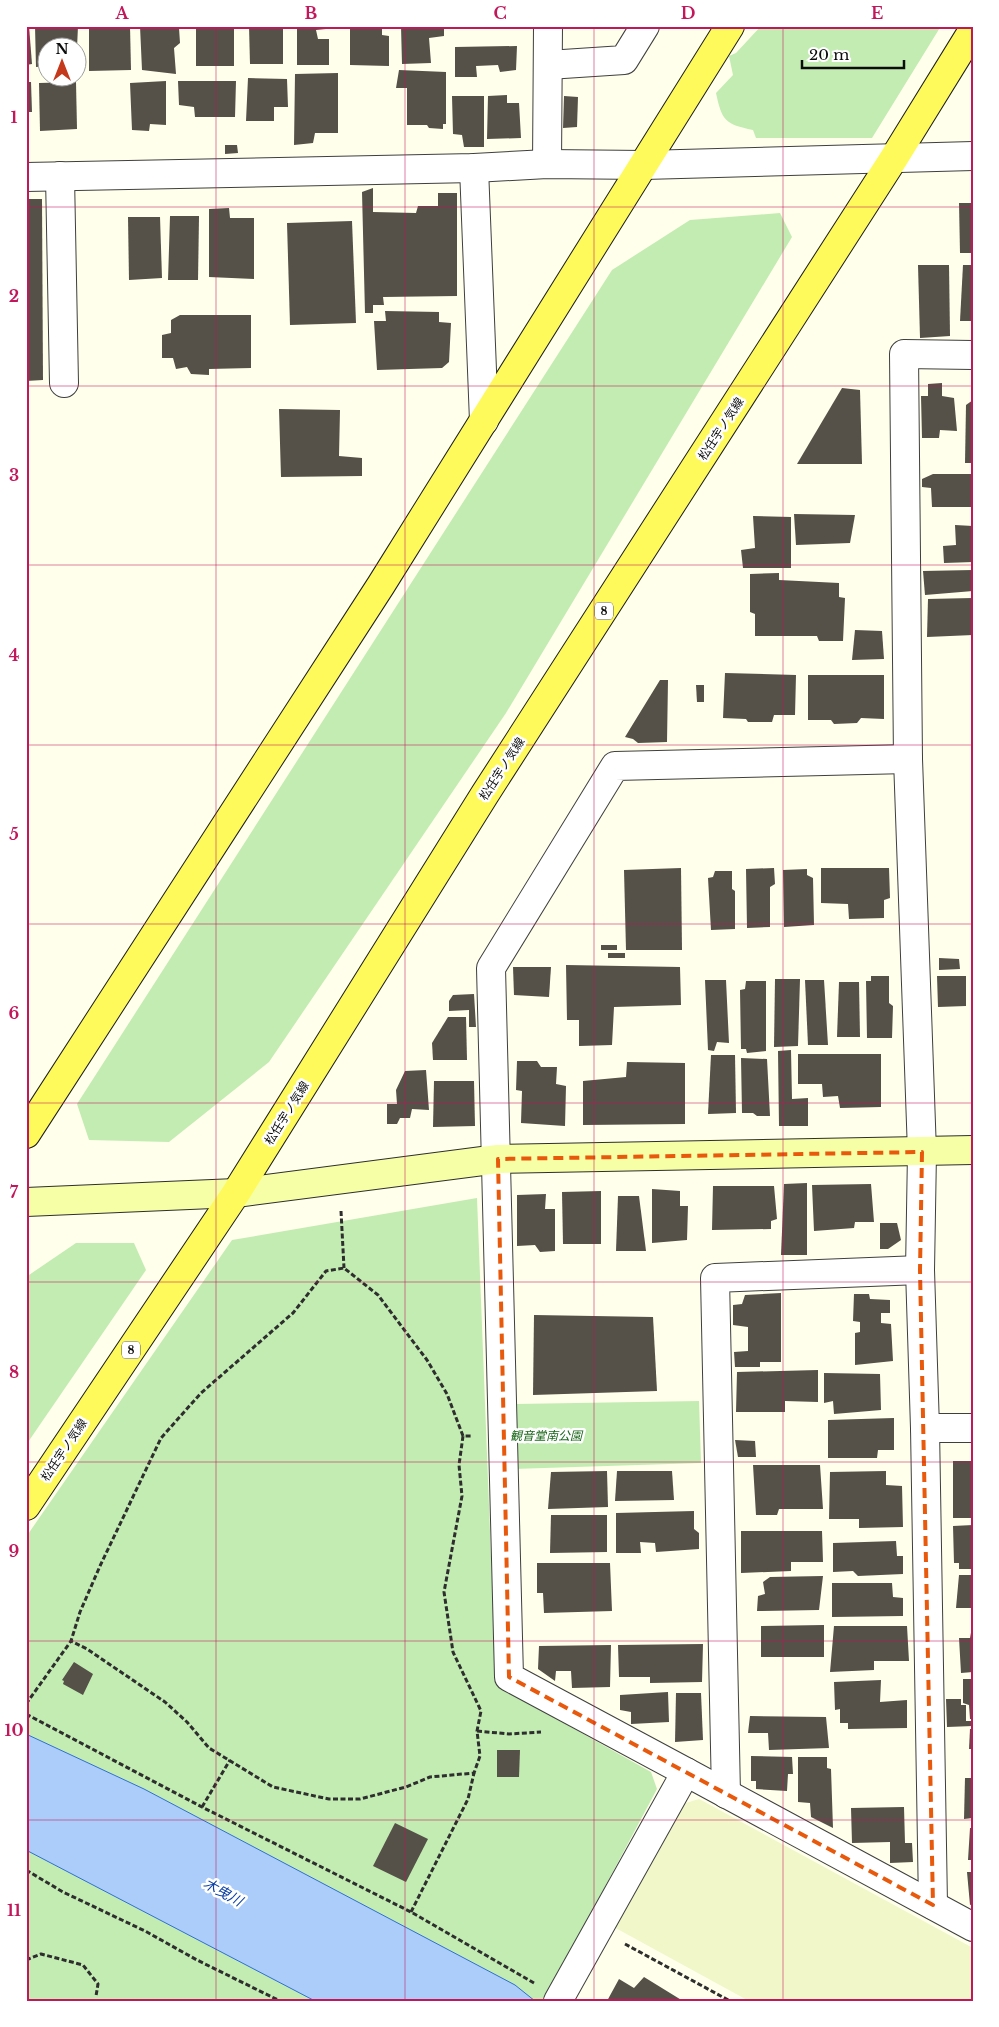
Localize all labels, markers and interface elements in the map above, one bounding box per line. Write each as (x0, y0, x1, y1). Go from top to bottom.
text: A (115, 3, 130, 23)
text: B (305, 3, 318, 23)
text: C (493, 3, 507, 23)
text: D (681, 3, 695, 23)
text: E (871, 3, 883, 23)
north arrow (38, 38, 88, 88)
scale bar (802, 38, 904, 70)
text: N (55, 40, 69, 58)
text: 20 m (809, 45, 849, 64)
text: 1 (11, 107, 18, 127)
text: 2 (9, 286, 19, 306)
street label: 松任宇ノ気線 (695, 394, 746, 463)
text: 3 (9, 465, 19, 485)
road number: 8 (595, 602, 613, 620)
text: 4 (9, 645, 19, 665)
street label: 松任宇ノ気線 (476, 734, 527, 803)
text: 5 (9, 824, 19, 844)
text: 6 (9, 1003, 20, 1023)
street label: 松任宇ノ気線 (261, 1078, 312, 1147)
text: 7 (10, 1182, 19, 1202)
road number: 8 (122, 1342, 140, 1358)
text: 8 (9, 1362, 19, 1382)
street label: 松任宇ノ気線 (37, 1416, 90, 1484)
park label: 観音堂南公園 (510, 1428, 584, 1443)
text: 9 (9, 1541, 20, 1561)
text: 10 (4, 1720, 24, 1740)
water label: 木曳川 (200, 1874, 247, 1911)
text: 11 (7, 1900, 21, 1920)

